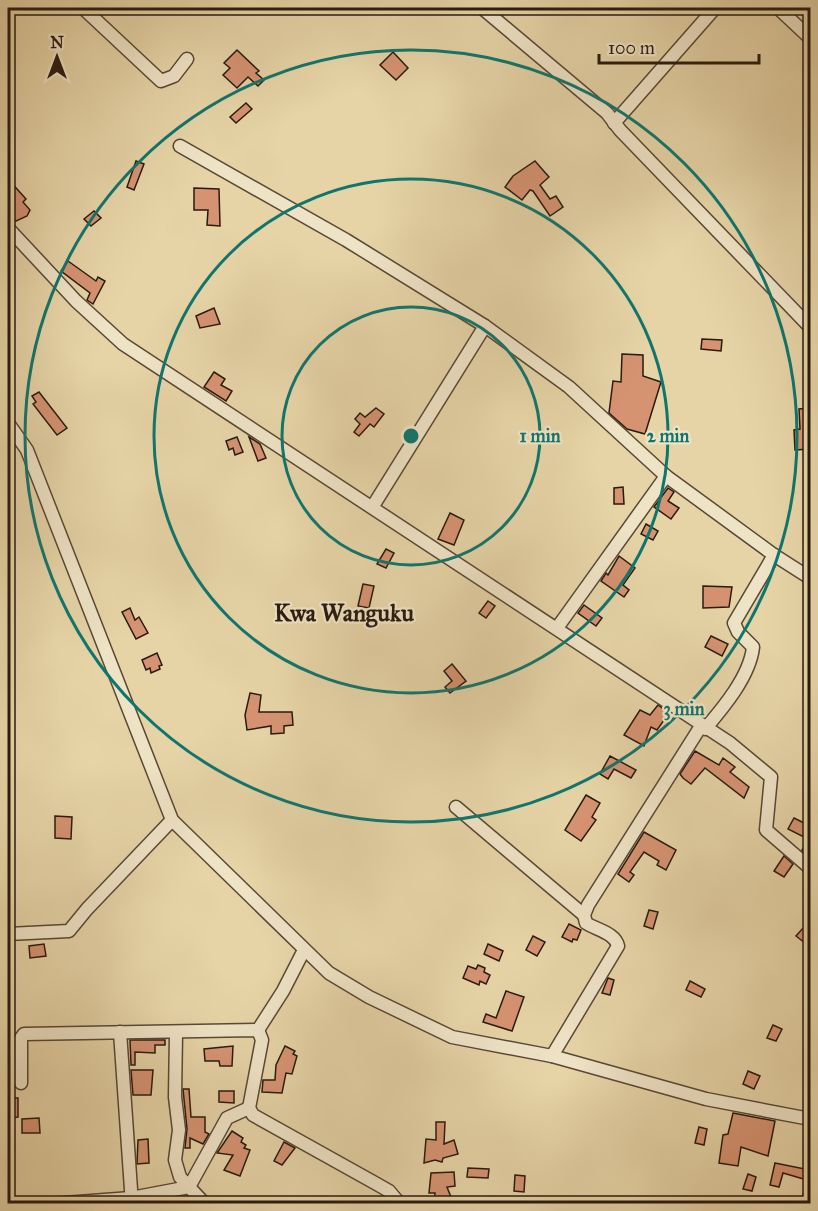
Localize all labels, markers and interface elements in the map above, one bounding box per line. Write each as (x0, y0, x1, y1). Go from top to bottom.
north arrow (27, 27, 87, 87)
scale bar (599, 27, 760, 65)
text: N (50, 33, 64, 52)
text: 100 m (608, 37, 655, 59)
text: 1 min (520, 425, 561, 447)
text: 2 min (647, 425, 690, 447)
centre of rings (401, 426, 421, 446)
district label: Kwa Wanguku (274, 598, 414, 628)
text: 3 min (664, 698, 705, 721)

